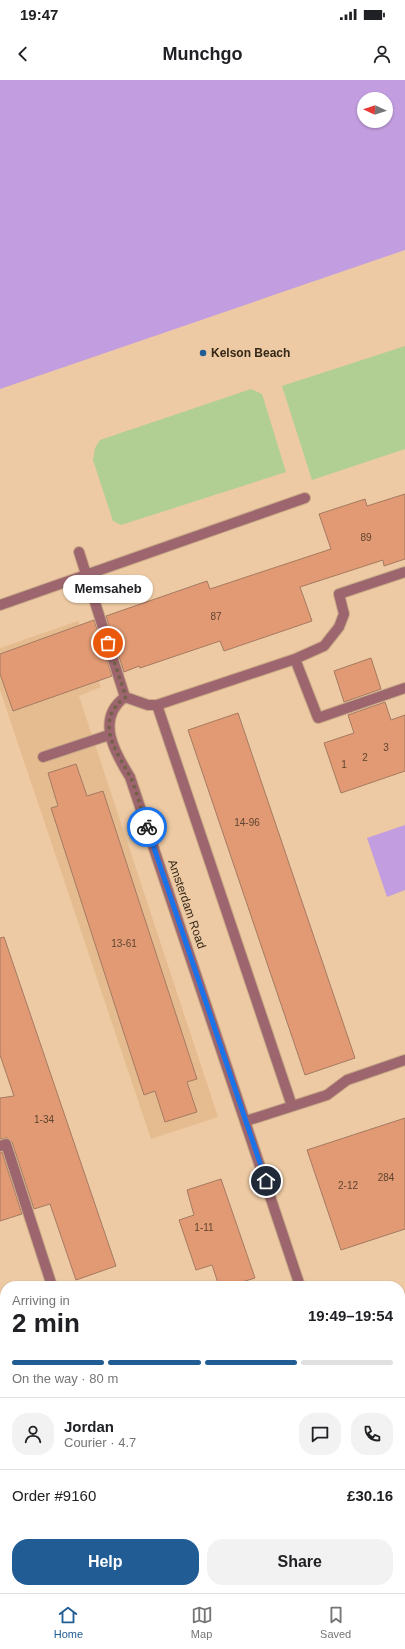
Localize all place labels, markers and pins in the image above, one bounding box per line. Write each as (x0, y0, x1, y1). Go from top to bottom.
place label: Kelson Beach (211, 346, 290, 360)
marker: Kelson Beach (198, 348, 208, 358)
callout: Memsaheb (63, 575, 153, 603)
pin (91, 626, 125, 660)
pin (249, 1164, 283, 1198)

